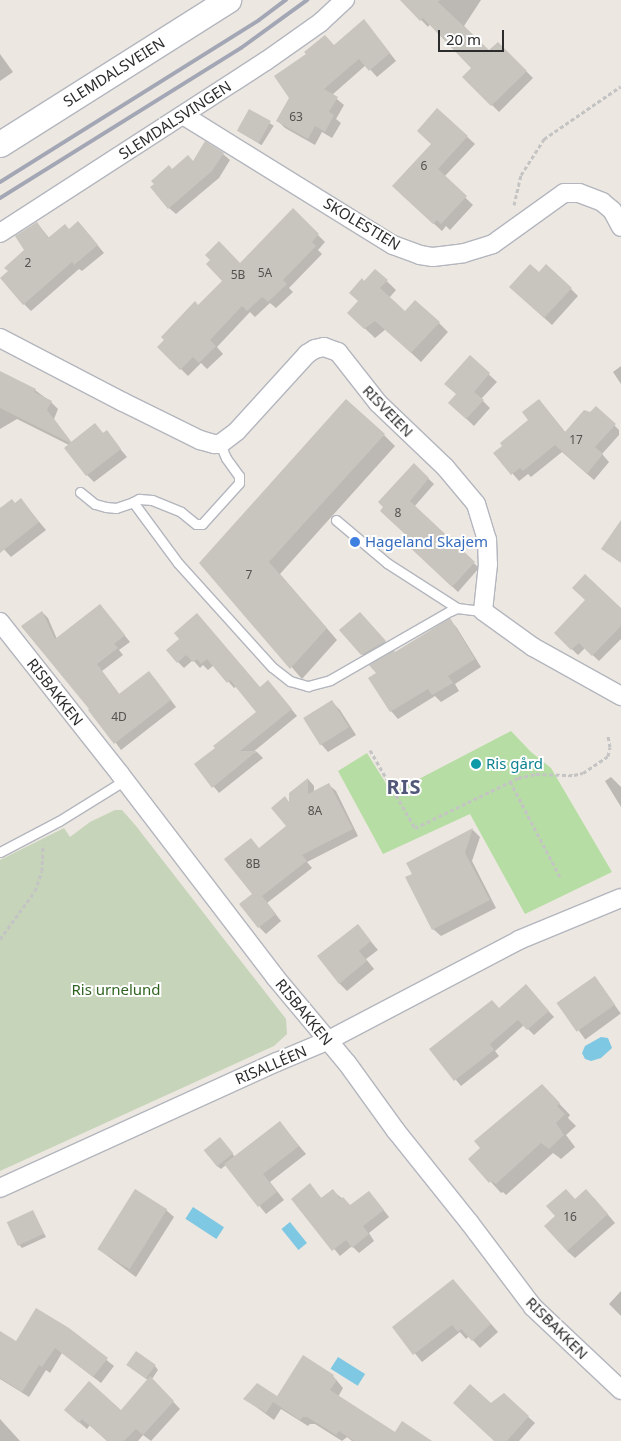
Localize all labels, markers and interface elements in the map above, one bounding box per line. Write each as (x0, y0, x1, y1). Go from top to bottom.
scale bar (441, 20, 507, 52)
text: 20 m (446, 29, 481, 49)
street label: SLEMDALSVEIEN (60, 33, 168, 111)
street label: SLEMDALSVINGEN (115, 77, 235, 163)
house number: 63 (289, 110, 303, 124)
house number: 6 (421, 159, 427, 173)
street label: SKOLESTIEN (320, 194, 404, 254)
house number: 2 (25, 256, 31, 270)
house number: 5A (258, 266, 272, 280)
house number: 5B (231, 268, 245, 282)
street label: RISVEIEN (359, 381, 417, 441)
house number: 17 (569, 433, 583, 447)
house number: 8 (395, 506, 401, 520)
place label: Hageland Skajem (365, 533, 488, 551)
marker: Hageland Skajem (349, 536, 361, 548)
house number: 7 (246, 568, 252, 582)
street label: RISBAKKEN (23, 655, 87, 729)
house number: 4D (111, 710, 127, 724)
place label: Ris gård (486, 755, 543, 773)
marker: Ris gård (470, 758, 482, 770)
district label: RIS (386, 774, 422, 798)
house number: 8A (308, 804, 322, 818)
house number: 8B (246, 857, 260, 871)
street label: RISBAKKEN (272, 975, 336, 1049)
park label: Ris urnelund (71, 981, 161, 999)
street label: RISALLÉEN (232, 1042, 310, 1088)
house number: 16 (563, 1210, 577, 1224)
street label: RISBAKKEN (522, 1293, 592, 1363)

